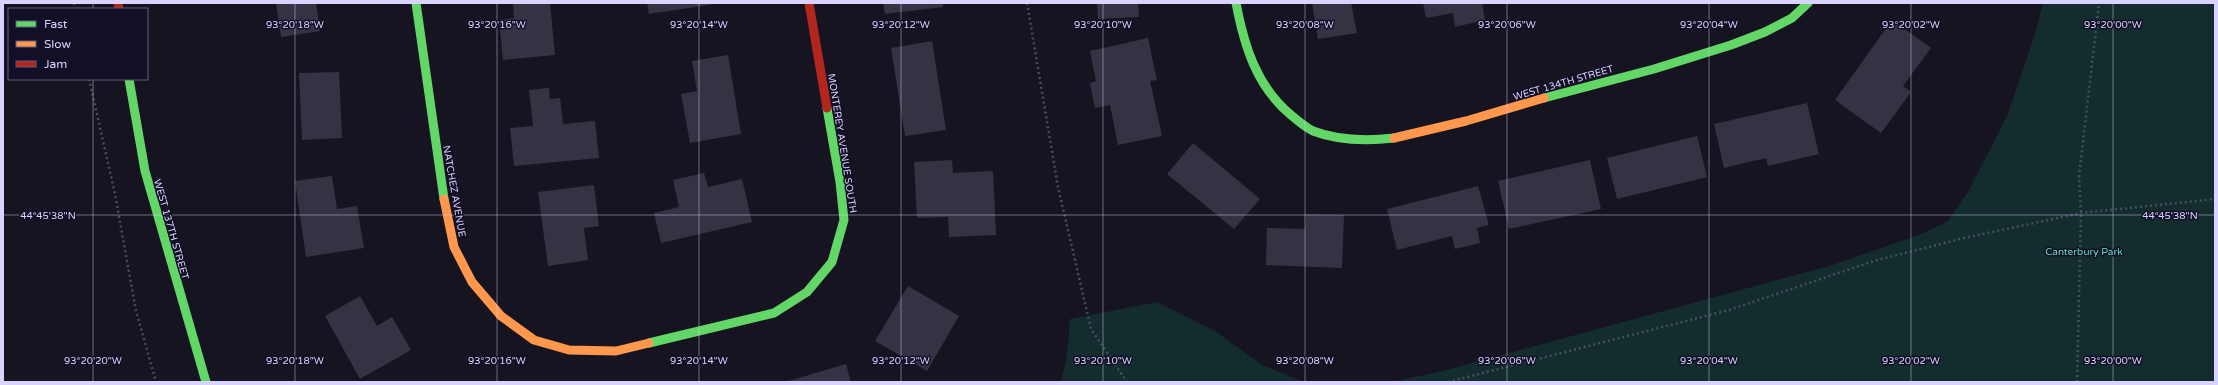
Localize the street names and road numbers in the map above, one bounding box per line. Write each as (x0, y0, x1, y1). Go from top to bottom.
street label: WEST 134TH STREET (1512, 63, 1615, 103)
street label: MONTEREY AVENUE SOUTH (825, 72, 859, 214)
street label: NATCHEZ AVENUE (440, 144, 468, 238)
street label: WEST 137TH STREET (151, 178, 191, 281)

